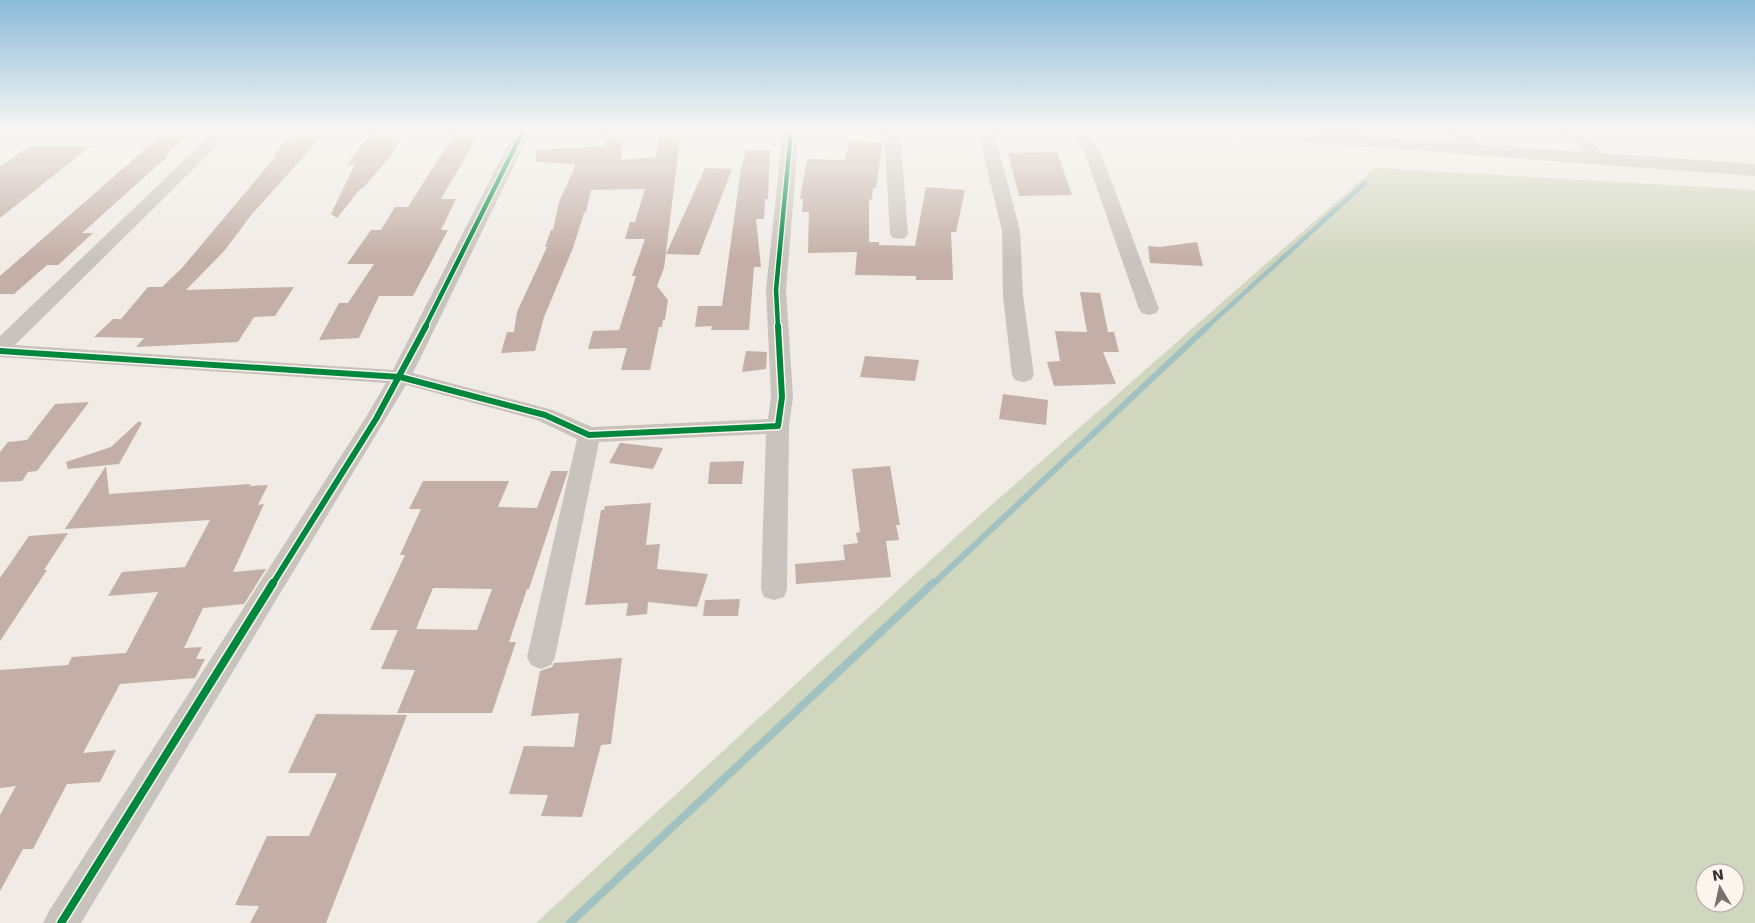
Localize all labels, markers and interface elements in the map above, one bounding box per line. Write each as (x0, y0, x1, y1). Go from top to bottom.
north arrow (1695, 863, 1745, 913)
text: N (1711, 866, 1725, 884)

